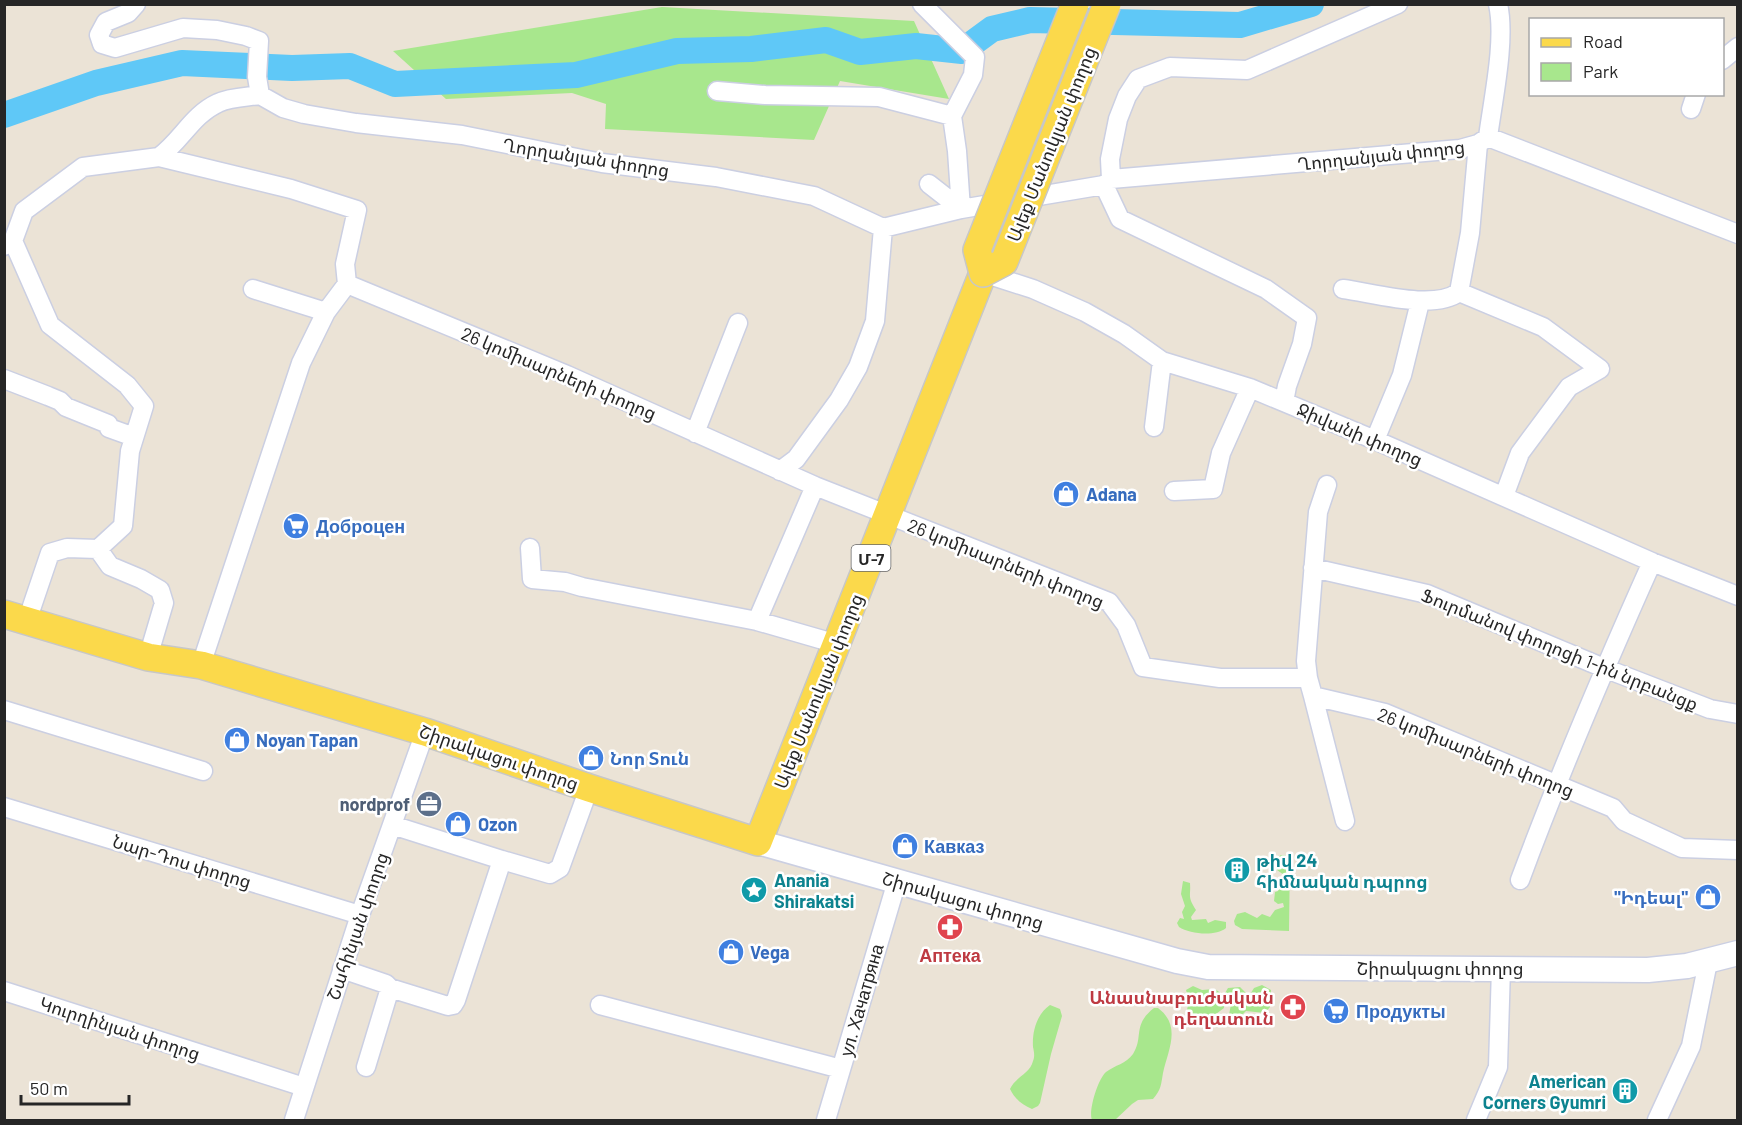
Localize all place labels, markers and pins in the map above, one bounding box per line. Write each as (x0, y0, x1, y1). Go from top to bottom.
shop icon: Adana (1051, 479, 1081, 509)
place label: Adana (1086, 483, 1137, 505)
supermarket icon: Доброцен (281, 511, 311, 541)
place label: Доброцен (316, 515, 405, 537)
shop icon: Noyan Tapan (222, 725, 252, 755)
place label: Noyan Tapan (256, 729, 358, 751)
shop icon: Նոր Տուն (576, 743, 606, 773)
place label: Նոր Տուն (610, 747, 689, 769)
office icon: nordprof (414, 789, 444, 819)
place label: nordprof (340, 793, 410, 815)
shop icon: Ozon (443, 809, 473, 839)
place label: Ozon (478, 813, 517, 835)
shop icon: Кавказ (890, 831, 920, 861)
place label: Кавказ (924, 835, 985, 857)
place label: թիվ 24 հիմնական դպրոց (1256, 849, 1428, 892)
building icon: թիվ 24 հիմնական դպրոց (1222, 855, 1252, 885)
place label: Anania Shirakatsi (774, 869, 854, 912)
place icon: Anania Shirakatsi (739, 875, 769, 905)
shop icon: "Իդեալ" (1693, 882, 1723, 912)
place label: "Իդեալ" (1614, 886, 1689, 908)
pharmacy icon: Аптека (935, 912, 965, 942)
shop icon: Vega (716, 937, 746, 967)
place label: Vega (750, 941, 789, 963)
place label: Аптека (919, 944, 982, 966)
place label: Անասնաբուժական դեղատուն (1089, 986, 1274, 1029)
pharmacy icon: Անասնաբուժական դեղատուն (1278, 992, 1308, 1022)
supermarket icon: Продукты (1321, 996, 1351, 1026)
place label: Продукты (1356, 1000, 1446, 1022)
place label: American Corners Gyumri (1483, 1070, 1606, 1113)
building icon: American Corners Gyumri (1610, 1076, 1640, 1106)

